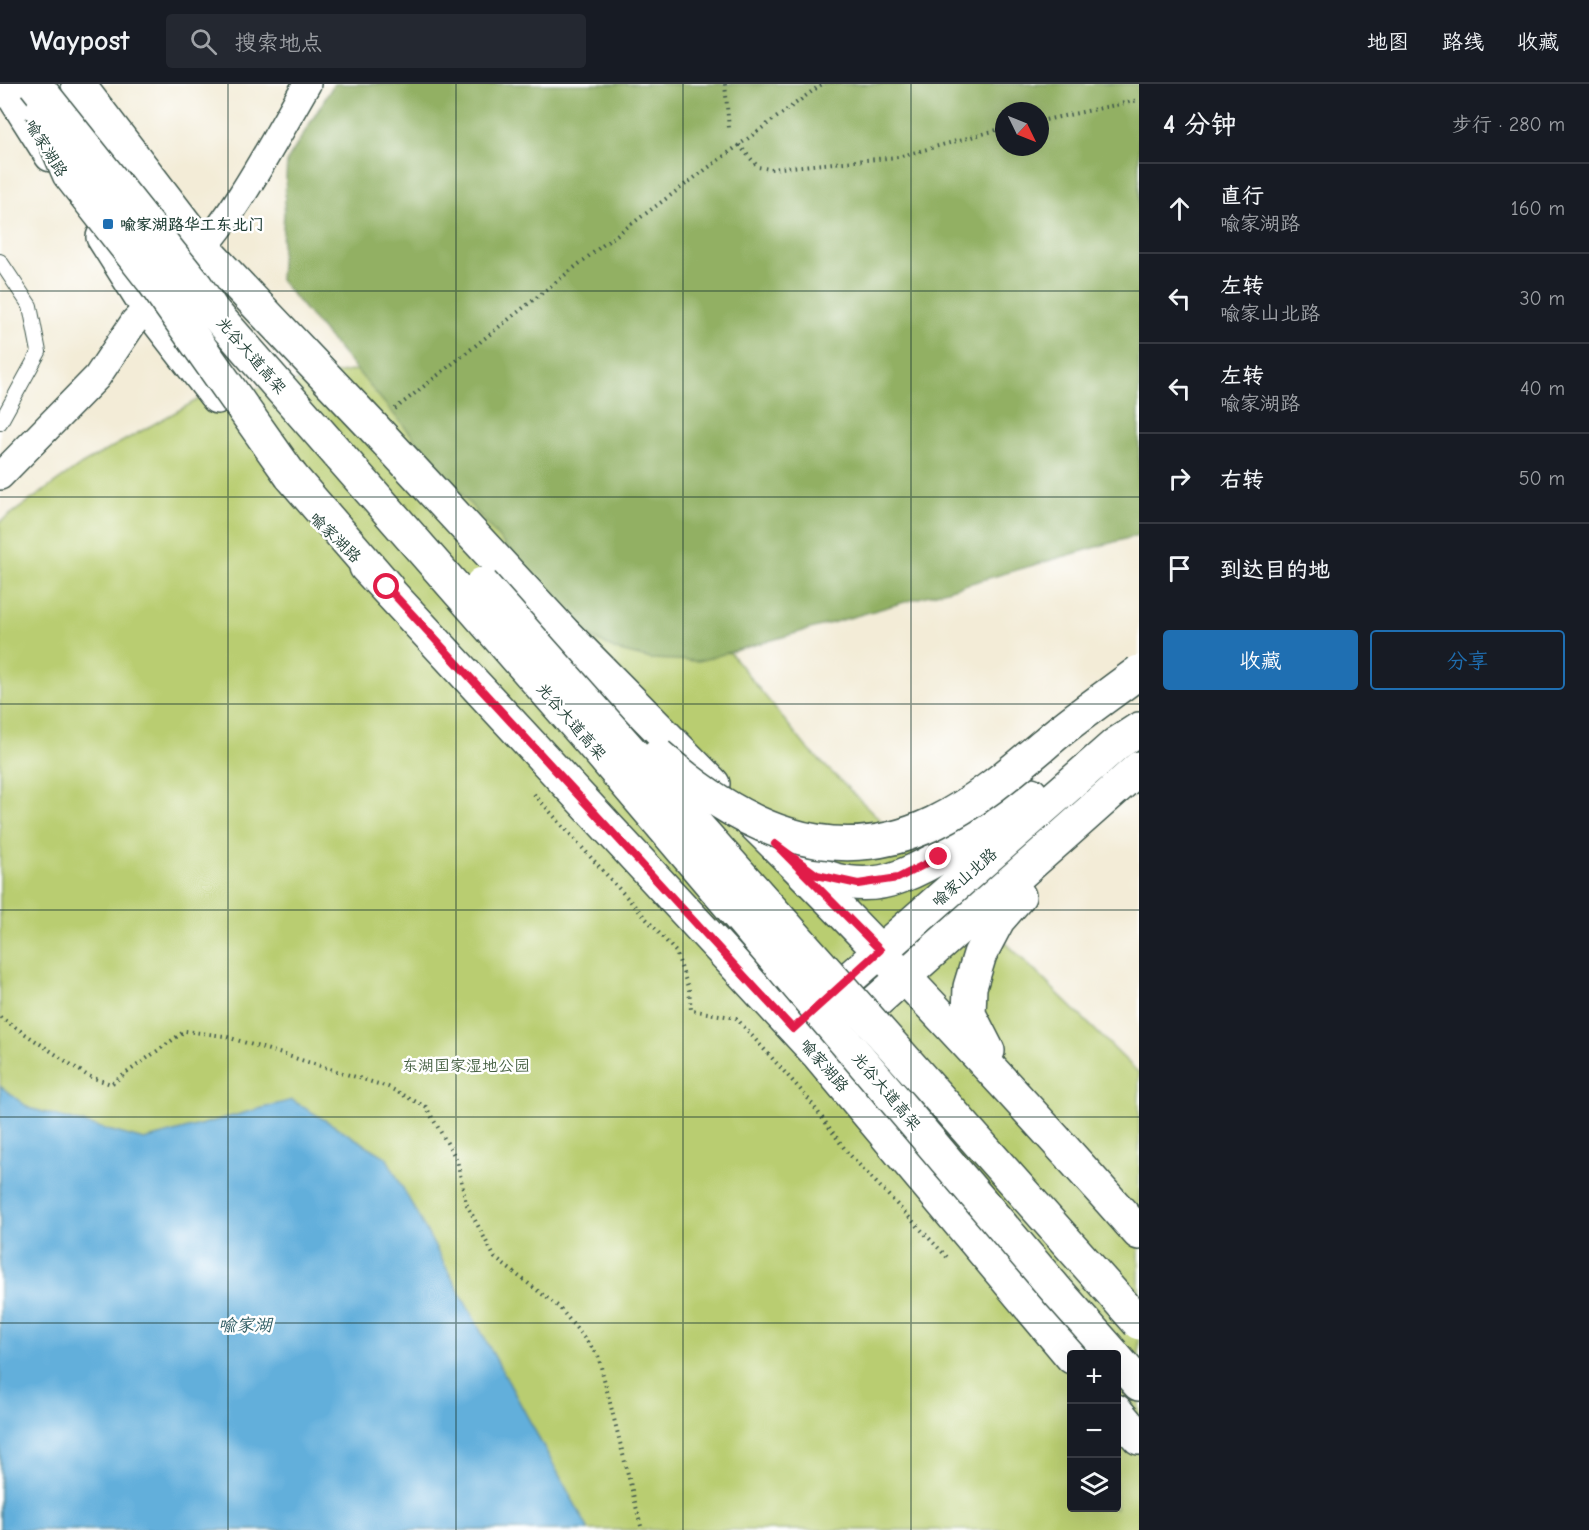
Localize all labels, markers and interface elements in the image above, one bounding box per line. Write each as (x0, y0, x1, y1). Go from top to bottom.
search box (166, 14, 586, 68)
text: Waypost (30, 25, 130, 57)
icon: search (187, 25, 220, 58)
text: 搜索地点 (235, 30, 323, 56)
text: 地图 (1367, 30, 1409, 54)
text: 路线 (1442, 30, 1484, 54)
text: 收藏 (1517, 30, 1559, 54)
north arrow (995, 102, 1049, 156)
text: 4 分钟 (1163, 110, 1236, 140)
text: 步行 · 280 m (1452, 113, 1565, 136)
street label: 喻家湖路 (22, 117, 71, 180)
text: 直行 (1220, 183, 1264, 209)
icon: ahead (1163, 192, 1196, 225)
text: 160 m (1511, 197, 1565, 220)
text: 喻家湖路 (1220, 212, 1300, 235)
place label: 喻家湖路华工东北门 (120, 216, 264, 234)
marker: 喻家湖路华工东北门 (101, 217, 115, 231)
text: 左转 (1220, 273, 1264, 299)
icon: left (1163, 282, 1196, 315)
text: 30 m (1519, 287, 1565, 310)
text: 喻家山北路 (1220, 302, 1320, 325)
street label: 光谷大道高架 (213, 314, 290, 398)
text: 左转 (1220, 363, 1264, 389)
icon: left (1163, 372, 1196, 405)
text: 40 m (1520, 377, 1565, 400)
text: 喻家湖路 (1220, 392, 1300, 415)
icon: right (1163, 462, 1196, 495)
text: 右转 (1220, 467, 1264, 493)
text: 50 m (1519, 467, 1565, 490)
street label: 喻家湖路 (306, 509, 365, 566)
icon: arrive (1163, 552, 1196, 585)
text: 到达目的地 (1220, 557, 1330, 583)
route start (373, 573, 399, 599)
button: 收藏 (1163, 630, 1358, 690)
button: 分享 (1370, 630, 1565, 690)
street label: 光谷大道高架 (533, 680, 610, 764)
route end (925, 843, 951, 869)
street label: 喻家山北路 (929, 845, 1001, 911)
street label: 喻家湖路 (796, 1036, 852, 1096)
street label: 光谷大道高架 (848, 1049, 924, 1134)
park label: 东湖国家湿地公园 (402, 1057, 530, 1075)
water label: 喻家湖 (218, 1315, 274, 1336)
map controls (1067, 1350, 1121, 1512)
button: + (1067, 1350, 1121, 1404)
button: − (1067, 1404, 1121, 1458)
button: layers (1067, 1458, 1121, 1512)

